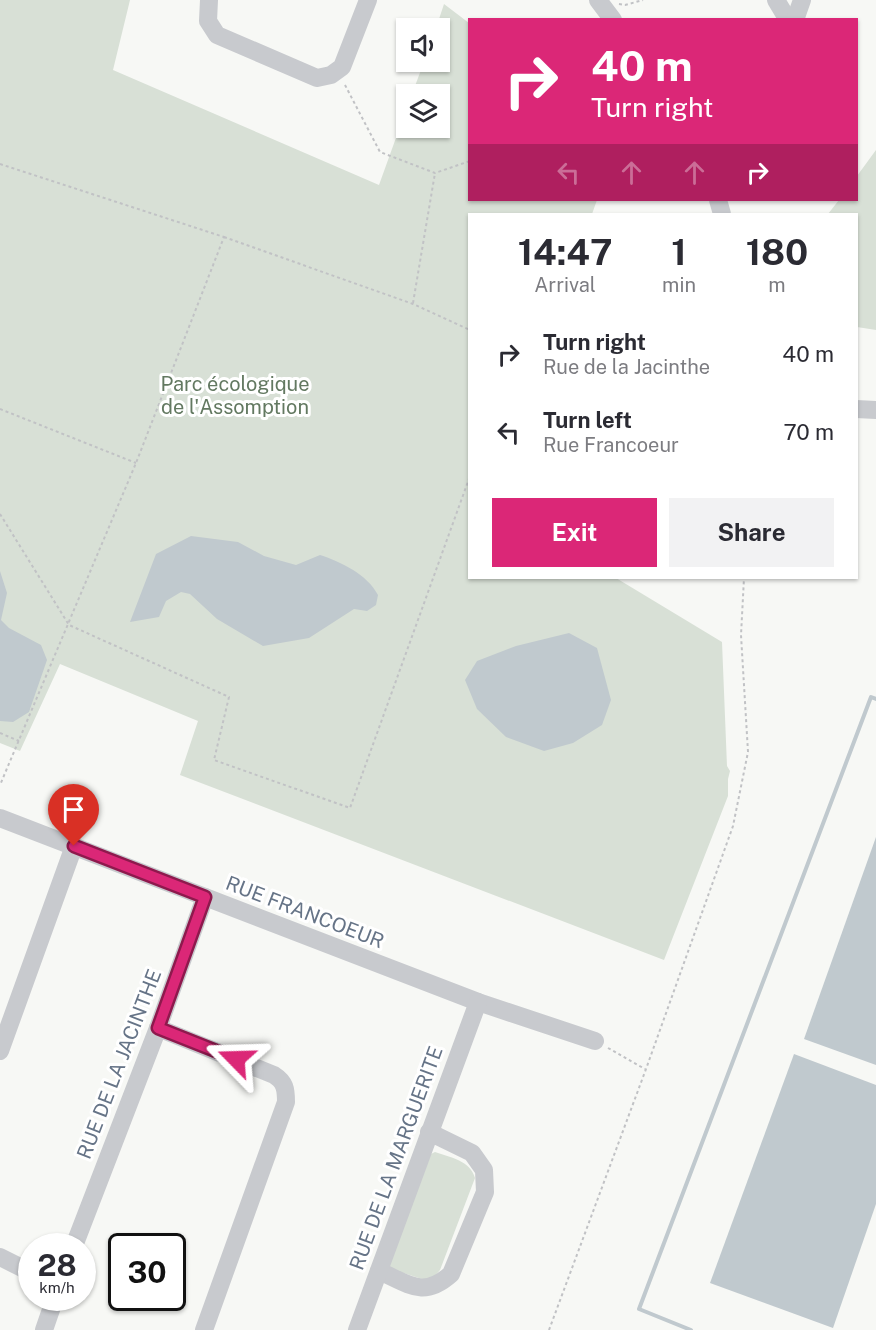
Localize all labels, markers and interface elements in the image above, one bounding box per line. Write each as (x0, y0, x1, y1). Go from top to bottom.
map controls (396, 18, 450, 138)
button: sound (396, 18, 450, 72)
text: 40 m (591, 41, 693, 90)
icon: right (492, 42, 570, 120)
button: layers (396, 84, 450, 138)
text: Turn right (591, 91, 714, 123)
icon: left (552, 156, 585, 189)
icon: ahead (615, 156, 648, 189)
icon: ahead (678, 156, 711, 189)
icon: right (741, 156, 774, 189)
text: 14:47 (518, 231, 612, 273)
text: 1 (671, 231, 687, 273)
text: 180 (746, 231, 808, 273)
text: Arrival (534, 273, 596, 297)
text: min (662, 273, 696, 297)
text: m (768, 273, 786, 297)
text: Turn right (543, 329, 646, 355)
icon: right (492, 338, 525, 371)
text: 40 m (782, 341, 834, 367)
text: Rue de la Jacinthe (543, 355, 710, 379)
park label: Parc écologique de l'Assomption (160, 372, 310, 419)
text: Turn left (543, 407, 632, 433)
icon: left (492, 416, 525, 449)
text: 70 m (783, 419, 834, 445)
text: Rue Francoeur (543, 433, 679, 457)
button: Exit (492, 498, 657, 567)
button: Share (669, 498, 834, 567)
pin (48, 784, 99, 846)
icon: arrive (57, 793, 90, 826)
street label: RUE FRANCOEUR (222, 871, 388, 953)
street label: RUE DE LA JACINTHE (72, 966, 166, 1162)
position arrow (204, 1027, 268, 1091)
street label: RUE DE LA MARGUERITE (344, 1043, 448, 1273)
speed limit sign: 30 (108, 1233, 186, 1311)
text: 28 (37, 1247, 77, 1283)
text: km/h (39, 1279, 75, 1296)

